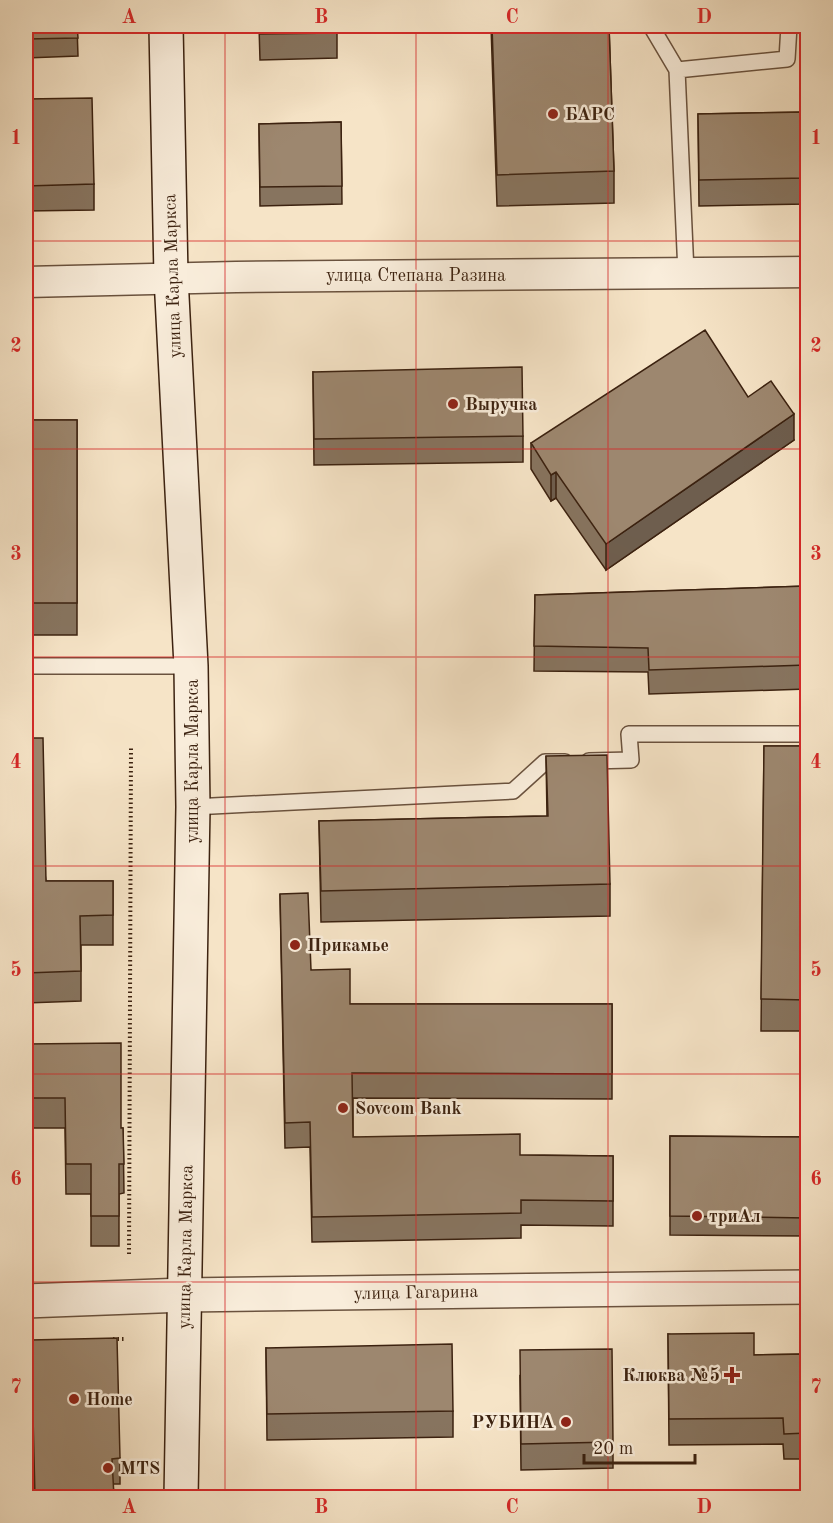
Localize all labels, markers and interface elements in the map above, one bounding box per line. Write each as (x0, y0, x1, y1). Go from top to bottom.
text: A (121, 8, 137, 28)
text: B (314, 8, 328, 28)
text: C (505, 8, 519, 28)
text: D (696, 8, 712, 28)
place label: БАРС (565, 106, 615, 124)
marker: БАРС (546, 107, 560, 121)
text: 1 (10, 129, 22, 149)
text: 1 (810, 129, 822, 149)
street label: улица Карла Маркса (161, 193, 185, 358)
street label: улица Степана Разина (326, 267, 506, 285)
text: 2 (10, 337, 22, 357)
text: 2 (810, 337, 822, 357)
place label: Выручка (465, 396, 537, 414)
marker: Выручка (446, 397, 460, 411)
text: 3 (10, 545, 22, 565)
text: 3 (810, 545, 822, 565)
street label: улица Карла Маркса (184, 679, 202, 843)
text: 4 (10, 753, 22, 773)
text: 4 (810, 753, 822, 773)
place label: Прикамье (307, 937, 389, 955)
marker: Прикамье (288, 938, 302, 952)
text: 5 (10, 960, 22, 981)
text: 5 (810, 960, 822, 981)
place label: Sovcom Bank (355, 1100, 462, 1118)
marker: Sovcom Bank (336, 1101, 350, 1115)
street label: улица Карла Маркса (176, 1165, 196, 1329)
text: 6 (10, 1170, 22, 1190)
text: 6 (810, 1170, 822, 1190)
place label: триАл (709, 1208, 761, 1226)
marker: триАл (690, 1209, 704, 1223)
street label: улица Гагарина (354, 1283, 479, 1303)
place label: Клюква №5 (622, 1367, 720, 1385)
marker: Клюква №5 (725, 1368, 739, 1382)
text: 7 (10, 1378, 22, 1398)
text: 7 (810, 1378, 822, 1398)
place label: Home (86, 1391, 133, 1409)
marker: Home (67, 1392, 81, 1406)
place label: РУБИНА (471, 1414, 554, 1432)
marker: РУБИНА (559, 1415, 573, 1429)
scale bar (584, 1427, 695, 1465)
text: 20 m (593, 1440, 633, 1458)
place label: MTS (120, 1460, 160, 1478)
marker: MTS (101, 1461, 115, 1475)
text: A (121, 1498, 137, 1518)
text: B (314, 1498, 328, 1518)
text: C (505, 1498, 519, 1518)
text: D (696, 1498, 712, 1518)

